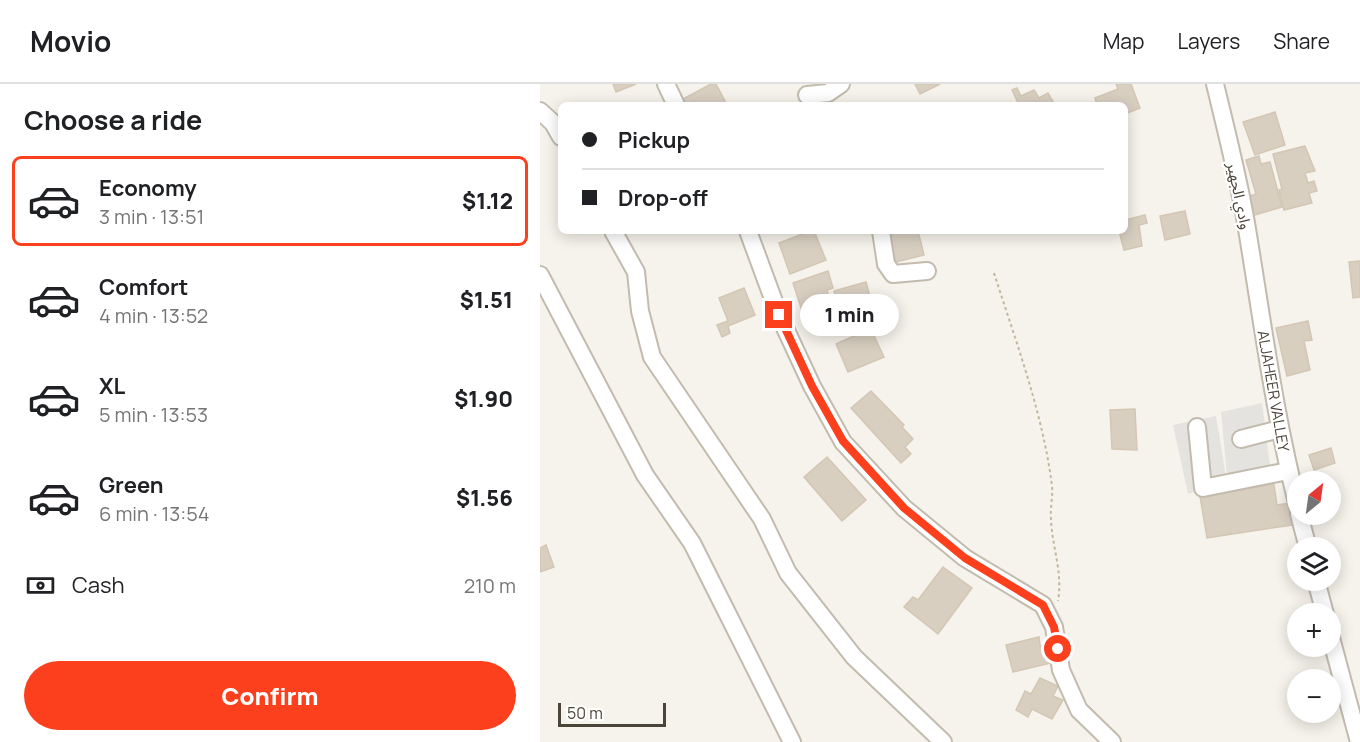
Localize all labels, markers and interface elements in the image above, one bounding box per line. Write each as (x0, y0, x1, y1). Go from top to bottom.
text: Movio (30, 22, 111, 60)
text: Map (1103, 27, 1144, 55)
text: Layers (1177, 27, 1240, 55)
text: Share (1273, 27, 1330, 55)
text: Choose a ride (24, 101, 202, 138)
text: Pickup (618, 125, 690, 155)
street label: وادي الجهير (1220, 159, 1257, 232)
text: Economy (99, 173, 197, 203)
icon: car (27, 174, 81, 228)
text: Drop-off (618, 183, 708, 213)
text: $1.12 (462, 186, 513, 216)
text: 3 min · 13:51 (99, 203, 204, 230)
text: Comfort (99, 272, 188, 302)
icon: car (27, 273, 81, 327)
text: $1.51 (460, 285, 513, 315)
callout: 1 min (800, 294, 899, 336)
route end (765, 301, 792, 328)
text: 1 min (824, 301, 875, 328)
text: 4 min · 13:52 (99, 302, 208, 329)
street label: ALJAHEER VALLEY (1252, 329, 1295, 454)
text: XL (99, 371, 125, 401)
icon: car (27, 372, 81, 426)
text: $1.90 (454, 384, 513, 414)
text: 5 min · 13:53 (99, 401, 208, 428)
text: Green (99, 470, 164, 500)
icon: car (27, 471, 81, 525)
north arrow (1287, 471, 1341, 525)
map controls (1287, 471, 1341, 723)
text: $1.56 (456, 483, 513, 513)
text: 6 min · 13:54 (99, 500, 210, 527)
button: layers (1287, 537, 1341, 591)
icon: cash (24, 569, 57, 602)
text: Cash (72, 570, 125, 600)
text: 210 m (464, 572, 516, 599)
button: + (1287, 603, 1341, 657)
route start (1044, 635, 1071, 662)
button: Confirm (24, 661, 516, 730)
button: − (1287, 669, 1341, 723)
scale bar (558, 700, 666, 728)
text: 50 m (567, 702, 603, 724)

